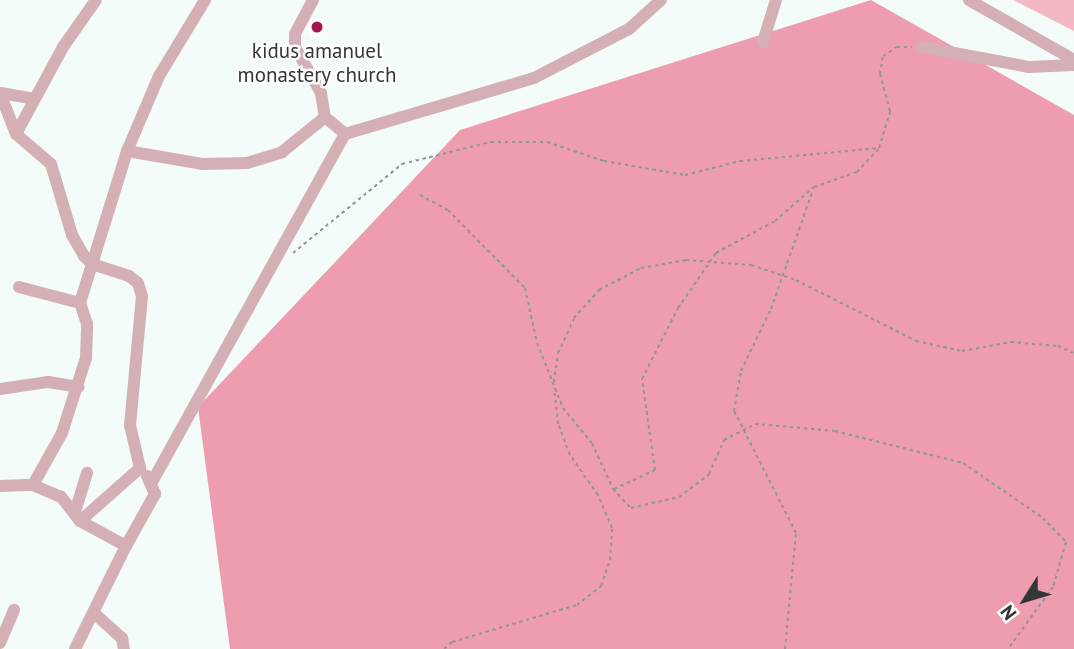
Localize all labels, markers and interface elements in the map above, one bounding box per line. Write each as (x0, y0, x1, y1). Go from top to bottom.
marker: kidus amanuel monastery church (309, 19, 325, 35)
place label: kidus amanuel monastery church (237, 38, 397, 88)
north arrow (990, 565, 1060, 635)
text: N (995, 600, 1022, 625)

